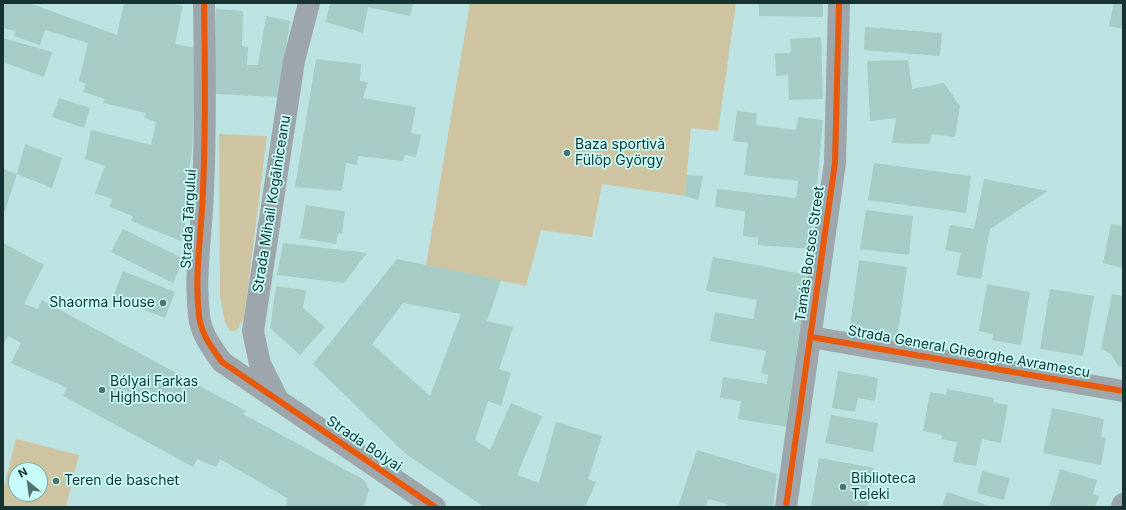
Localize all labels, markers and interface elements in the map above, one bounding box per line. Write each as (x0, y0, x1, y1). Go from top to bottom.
street label: Strada Mihail Kogălniceanu (250, 114, 294, 294)
place label: Baza sportivă Fülöp György (575, 137, 665, 170)
marker: Baza sportivă Fülöp György (562, 148, 572, 158)
street label: Strada Târgului (178, 169, 200, 269)
street label: Tamás Borsos Street (792, 185, 828, 323)
place label: Shaorma House (49, 295, 155, 311)
marker: Shaorma House (158, 298, 168, 308)
street label: Strada General Gheorghe Avramescu (847, 322, 1091, 382)
place label: Bólyai Farkas HighSchool (110, 374, 198, 406)
marker: Bólyai Farkas HighSchool (97, 385, 107, 395)
street label: Strada Bolyai (323, 413, 405, 475)
north arrow (8, 462, 48, 502)
text: N (16, 464, 30, 481)
place label: Biblioteca Teleki (851, 471, 916, 504)
place label: Teren de baschet (64, 473, 179, 489)
marker: Teren de baschet (51, 476, 61, 486)
marker: Biblioteca Teleki (838, 482, 848, 492)

